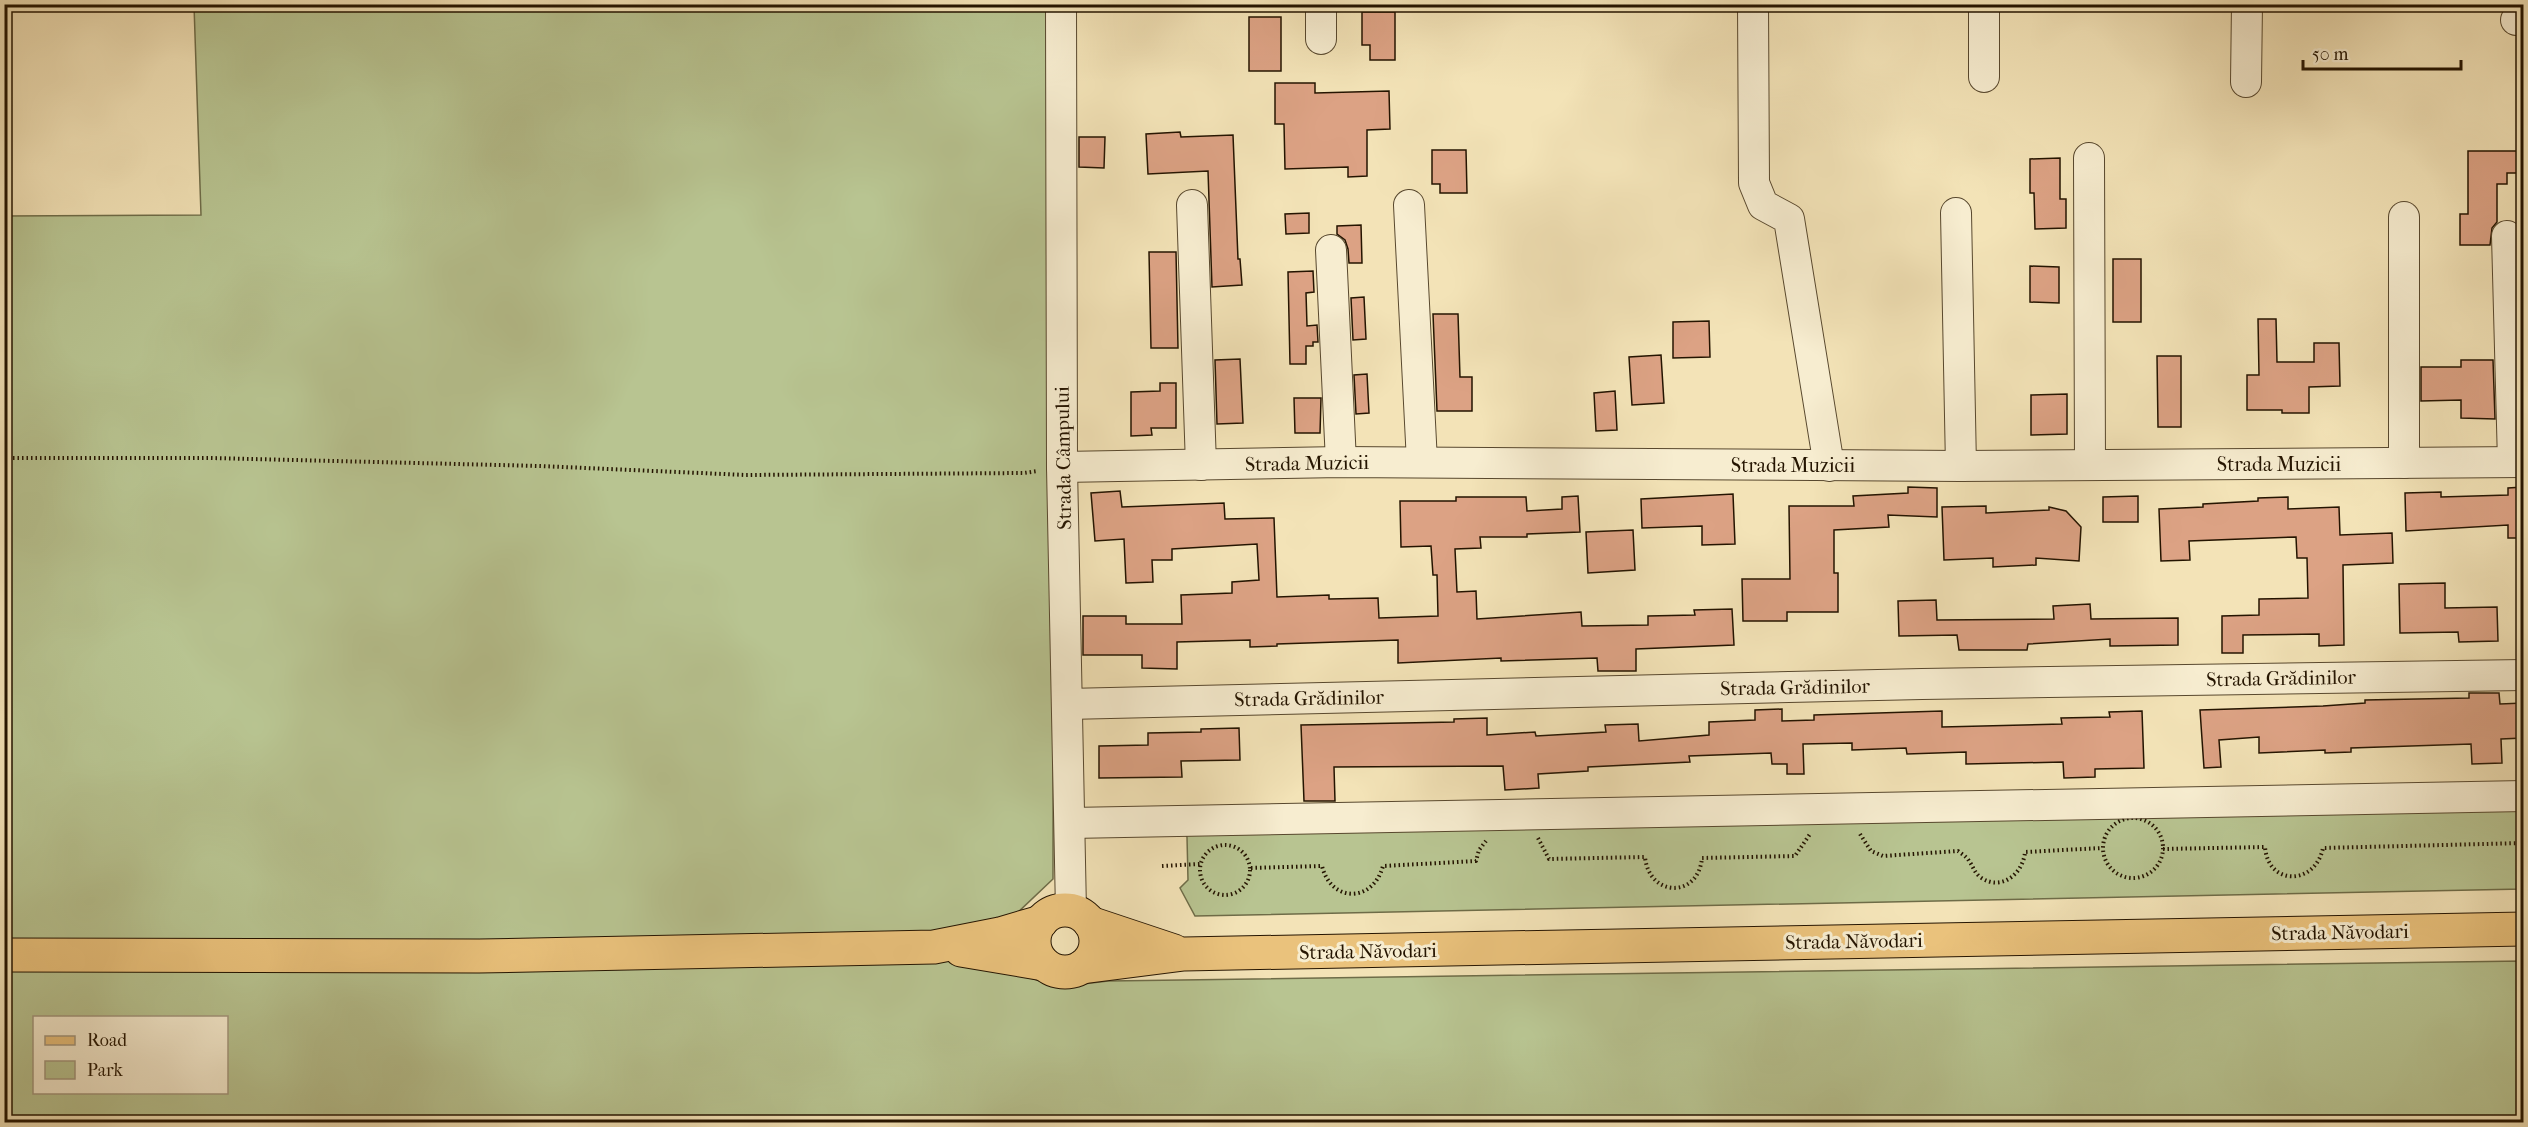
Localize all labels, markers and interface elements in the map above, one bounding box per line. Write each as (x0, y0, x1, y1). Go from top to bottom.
scale bar (2303, 33, 2460, 71)
text: 50 m (2312, 44, 2349, 65)
street label: Strada Câmpului (1051, 386, 1076, 530)
street label: Strada Muzicii (1245, 451, 1369, 476)
street label: Strada Muzicii (2217, 453, 2341, 476)
street label: Strada Muzicii (1731, 454, 1855, 477)
street label: Strada Grădinilor (2206, 666, 2357, 691)
street label: Strada Grădinilor (1720, 675, 1871, 700)
street label: Strada Grădinilor (1234, 686, 1385, 711)
street label: Strada Năvodari (2271, 920, 2409, 945)
street label: Strada Năvodari (1785, 929, 1923, 954)
street label: Strada Năvodari (1299, 939, 1437, 964)
legend (33, 1016, 228, 1094)
text: Road (87, 1030, 127, 1051)
text: Park (87, 1060, 124, 1081)

